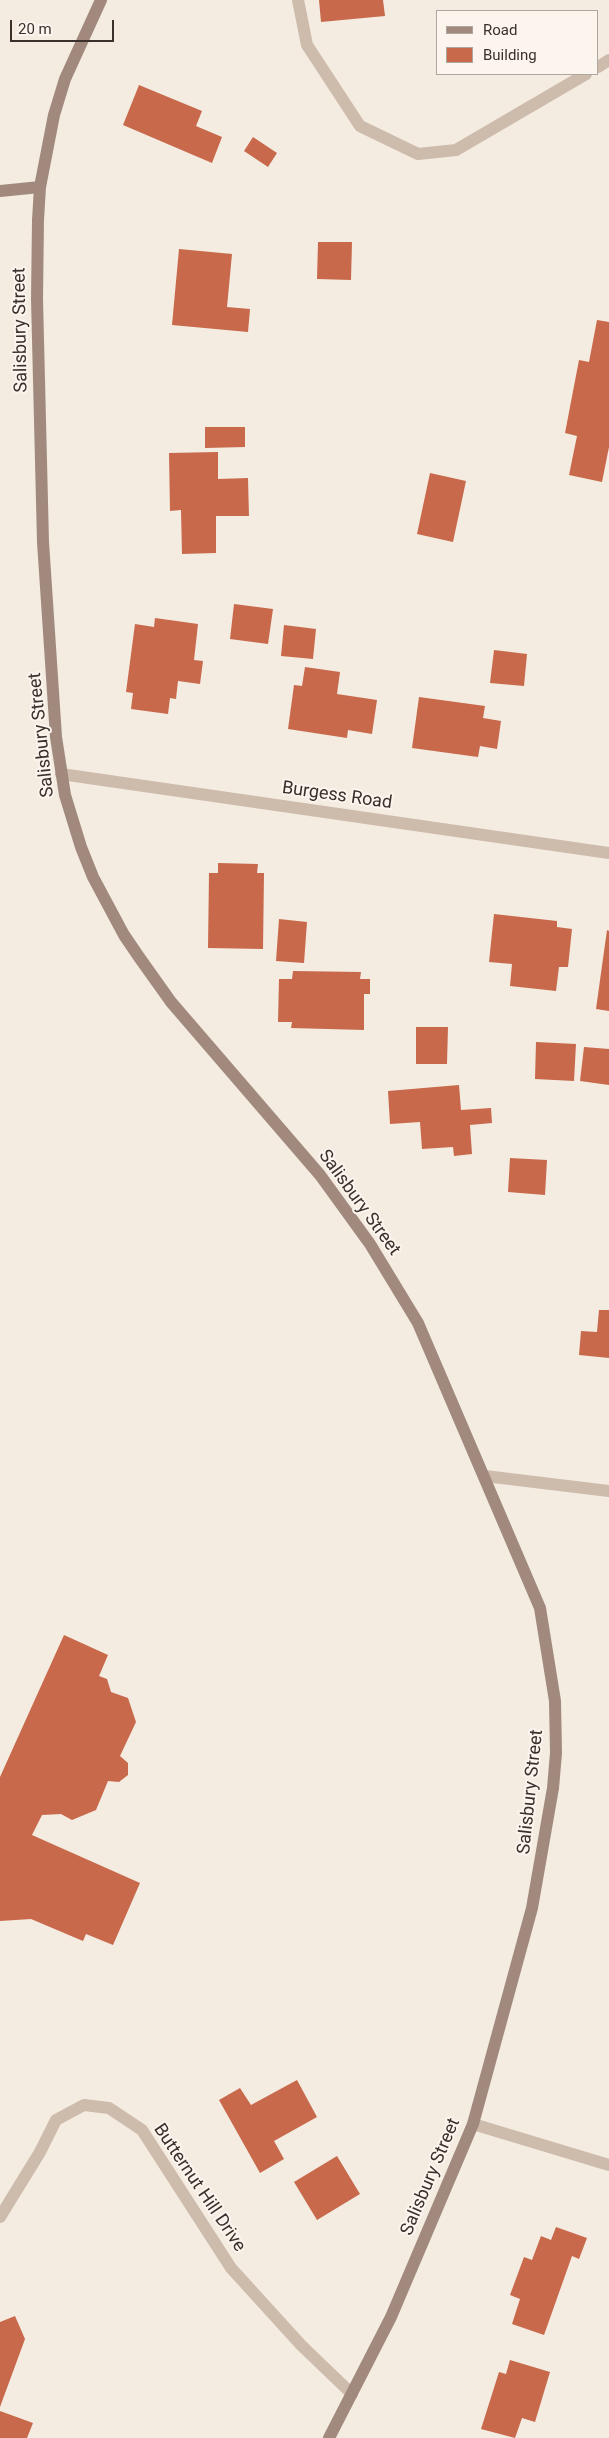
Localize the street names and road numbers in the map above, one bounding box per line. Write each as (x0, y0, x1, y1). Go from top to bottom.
street label: Salisbury Street (9, 267, 33, 393)
street label: Salisbury Street (25, 672, 59, 798)
street label: Burgess Road (281, 778, 393, 814)
street label: Salisbury Street (313, 1146, 405, 1260)
street label: Salisbury Street (514, 1729, 548, 1855)
street label: Salisbury Street (397, 2115, 465, 2239)
street label: Butternut Hill Drive (148, 2120, 250, 2256)

